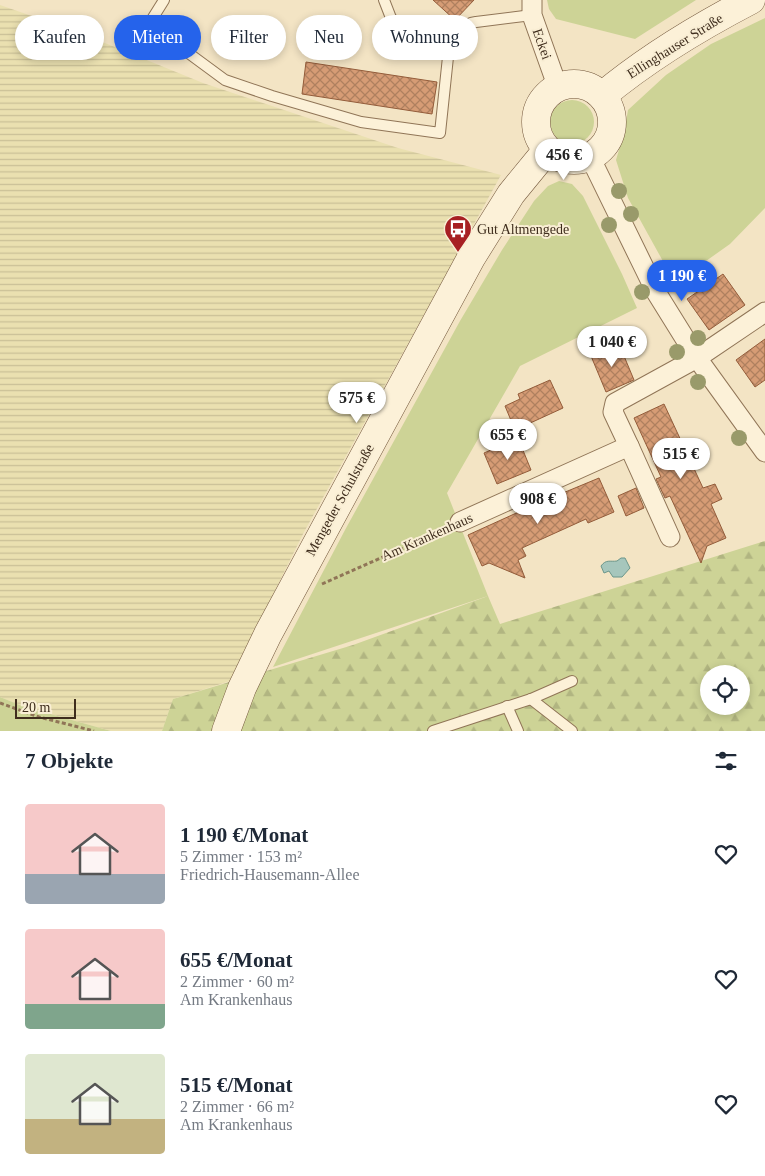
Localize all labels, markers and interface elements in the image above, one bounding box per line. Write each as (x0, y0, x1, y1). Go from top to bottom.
street label: Ellinghauser Straße (624, 10, 726, 82)
chip: Kaufen (15, 15, 104, 60)
chip: Mieten (114, 15, 201, 60)
chip: Filter (211, 15, 286, 60)
chip: Neu (296, 15, 362, 60)
chip: Wohnung (372, 15, 478, 60)
street label: Eckei (530, 26, 554, 62)
pin: 456 € (529, 138, 599, 181)
text: 456 € (546, 146, 582, 163)
bus stop icon: Gut Altmengede (443, 214, 473, 253)
place label: Gut Altmengede (477, 222, 569, 237)
pin: 1 190 € (636, 260, 728, 302)
text: 1 190 € (658, 267, 706, 284)
pin: 1 040 € (566, 326, 658, 368)
text: 1 040 € (588, 333, 636, 350)
pin: 575 € (322, 382, 392, 424)
text: 575 € (339, 389, 375, 406)
pin: 655 € (473, 418, 543, 461)
text: 655 € (490, 426, 526, 443)
pin: 515 € (646, 438, 716, 480)
street label: Mengeder Schulstraße (303, 441, 377, 559)
text: 515 € (663, 445, 699, 462)
pin: 908 € (503, 482, 573, 525)
text: 908 € (520, 490, 556, 507)
street label: Am Krankenhaus (379, 510, 475, 564)
map controls (700, 665, 750, 715)
button: locate (700, 665, 750, 715)
scale bar (15, 696, 76, 719)
text: 20 m (22, 700, 50, 715)
icon: filters (712, 747, 740, 775)
text: 7 Objekte (25, 749, 113, 773)
text: 1 190 €/Monat (180, 823, 308, 847)
icon: home (65, 824, 125, 884)
icon: heart (712, 840, 740, 868)
text: 5 Zimmer · 153 m² (180, 848, 302, 865)
text: Friedrich-Hausemann-Allee (180, 866, 359, 883)
text: 655 €/Monat (180, 948, 293, 972)
icon: home (65, 949, 125, 1009)
icon: heart (712, 965, 740, 993)
text: 2 Zimmer · 60 m² (180, 973, 294, 990)
text: Am Krankenhaus (180, 991, 292, 1008)
text: 515 €/Monat (180, 1073, 293, 1097)
icon: home (65, 1074, 125, 1134)
icon: heart (712, 1090, 740, 1118)
text: 2 Zimmer · 66 m² (180, 1098, 294, 1115)
text: Am Krankenhaus (180, 1116, 292, 1133)

